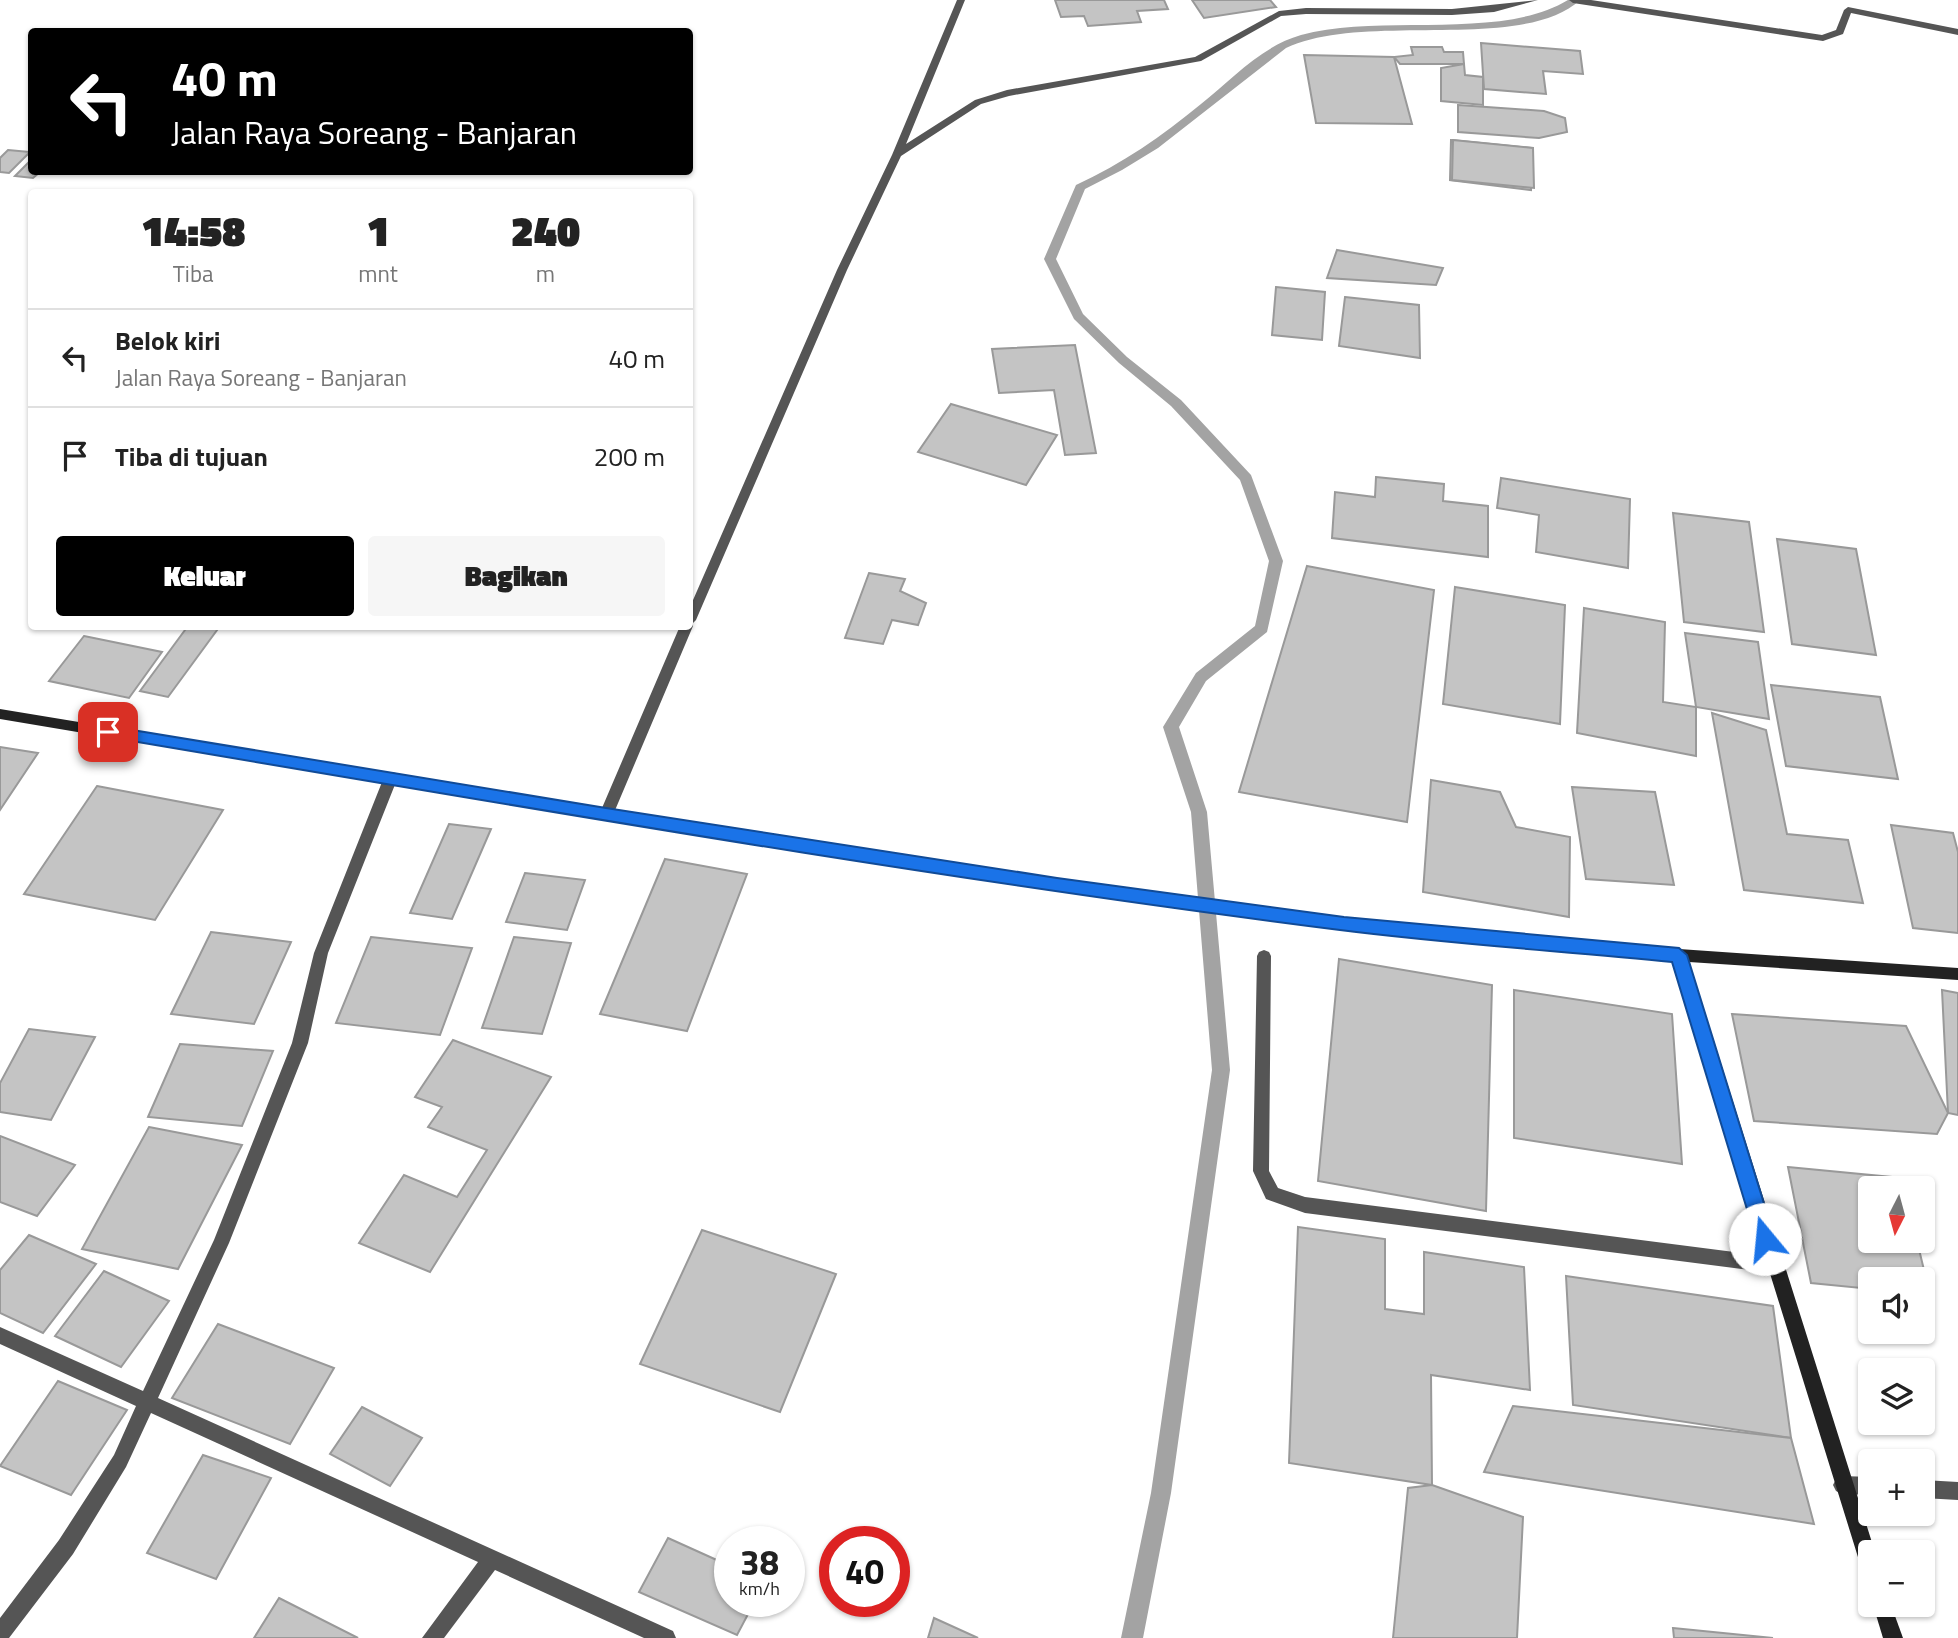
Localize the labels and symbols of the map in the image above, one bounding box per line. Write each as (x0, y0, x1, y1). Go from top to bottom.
pin (78, 702, 138, 762)
north arrow (1858, 1176, 1936, 1253)
position arrow (1728, 1202, 1802, 1276)
speed limit sign: 40 (819, 1526, 910, 1617)

